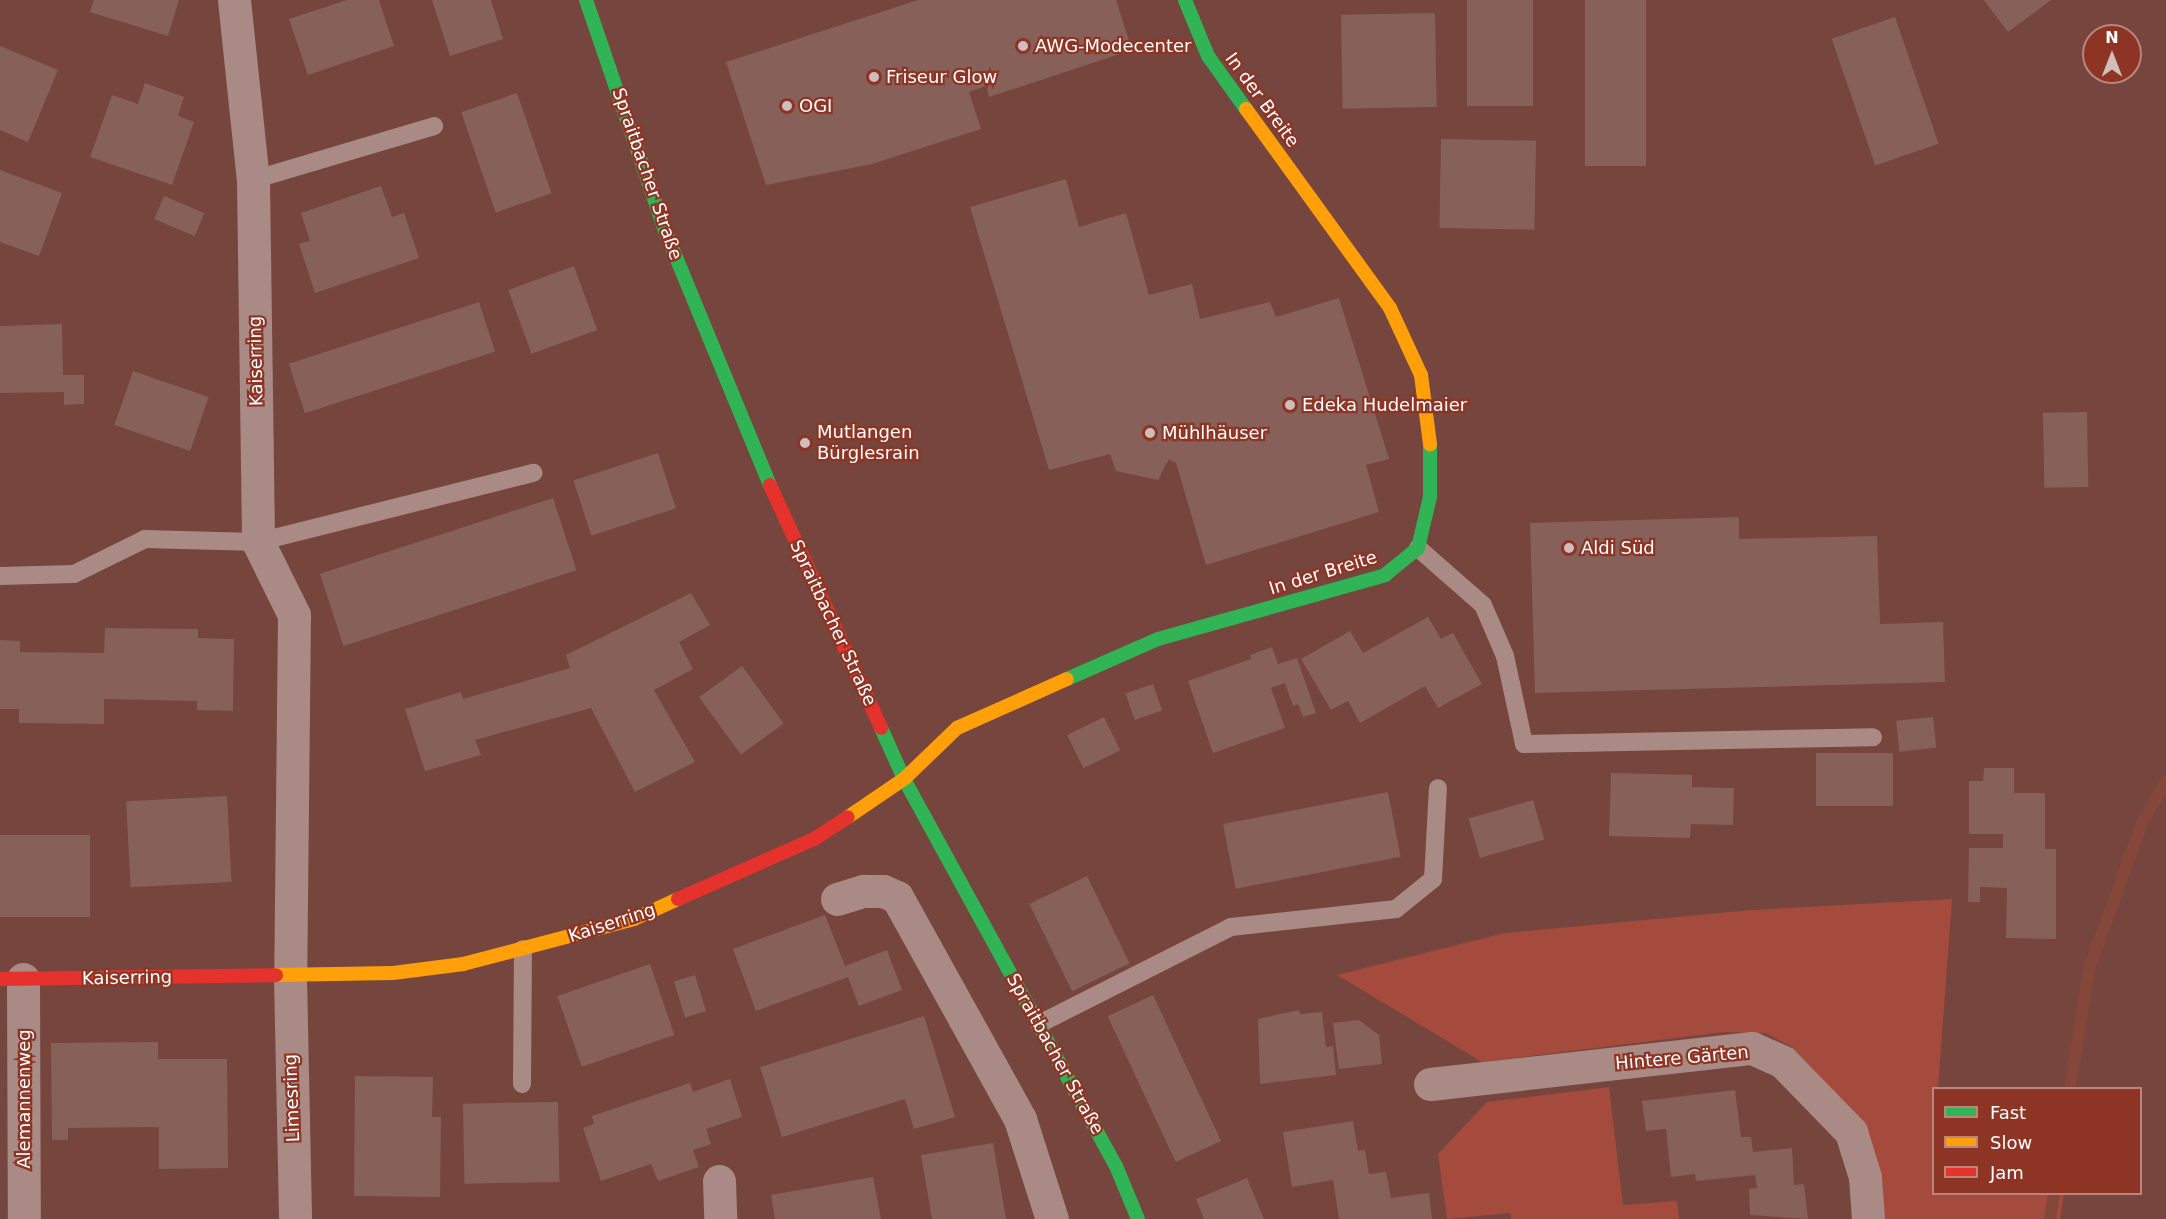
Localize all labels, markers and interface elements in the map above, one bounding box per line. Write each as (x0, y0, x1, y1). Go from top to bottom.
north arrow (2082, 24, 2142, 84)
text: N (2105, 28, 2119, 47)
place label: AWG-Modecenter (1035, 35, 1192, 57)
marker: AWG-Modecenter (1016, 39, 1030, 53)
street label: In der Breite (1220, 49, 1304, 151)
place label: Friseur Glow (886, 66, 997, 88)
marker: Friseur Glow (867, 70, 881, 84)
street label: Spraitbacher Straße (607, 85, 687, 263)
place label: OGI (799, 95, 832, 117)
marker: OGI (780, 99, 794, 113)
street label: Kaiserring (244, 316, 268, 406)
place label: Edeka Hudelmaier (1302, 394, 1467, 416)
marker: Edeka Hudelmaier (1283, 398, 1297, 412)
place label: Mutlangen Bürglesrain (817, 422, 920, 464)
place label: Mühlhäuser (1162, 422, 1267, 444)
marker: Mühlhäuser (1143, 426, 1157, 440)
marker: Mutlangen Bürglesrain (798, 436, 812, 450)
street label: Spraitbacher Straße (785, 537, 881, 709)
place label: Aldi Süd (1581, 537, 1655, 559)
marker: Aldi Süd (1562, 541, 1576, 555)
street label: In der Breite (1266, 546, 1380, 600)
street label: Kaiserring (566, 899, 658, 947)
street label: Kaiserring (82, 966, 172, 990)
street label: Spraitbacher Straße (1002, 970, 1108, 1138)
street label: Alemannenweg (13, 1029, 35, 1169)
street label: Hintere Gärten (1614, 1041, 1750, 1075)
street label: Limesring (280, 1054, 304, 1142)
legend (1932, 1087, 2142, 1195)
text: Fast (1990, 1102, 2026, 1123)
text: Slow (1990, 1132, 2032, 1153)
text: Jam (1990, 1162, 2024, 1183)

